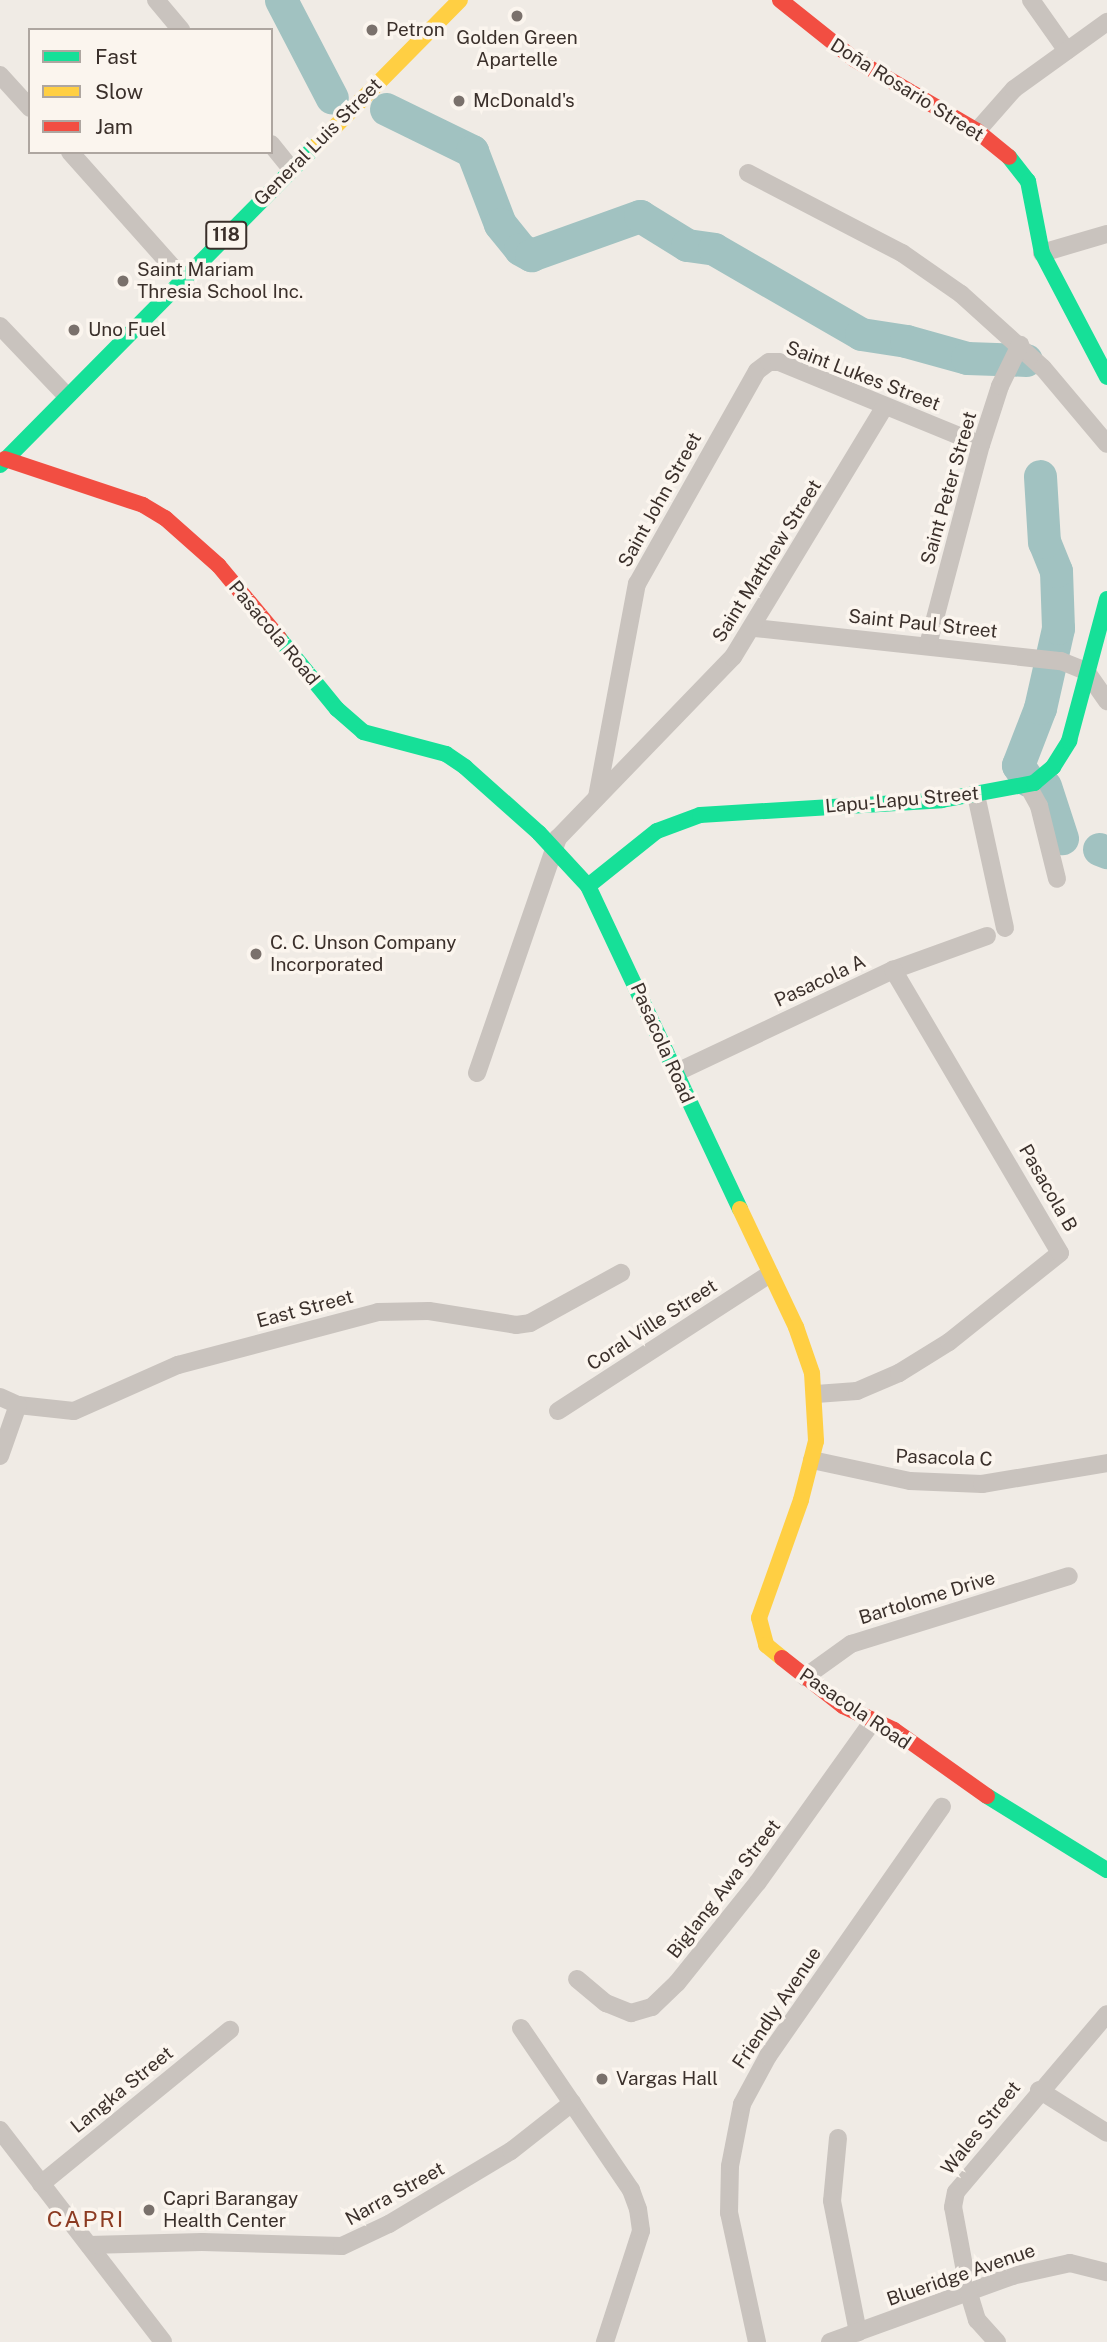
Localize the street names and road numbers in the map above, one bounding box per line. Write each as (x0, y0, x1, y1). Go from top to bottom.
street label: Doña Rosario Street (826, 34, 988, 146)
street label: General Luis Street (249, 73, 387, 211)
road number: 118 (205, 220, 247, 249)
street label: Saint Lukes Street (783, 336, 943, 416)
street label: Saint Peter Street (916, 409, 982, 567)
street label: Saint John Street (613, 429, 707, 571)
street label: Saint Matthew Street (708, 475, 826, 647)
street label: Pasacola Road (224, 576, 324, 690)
street label: Saint Paul Street (847, 605, 999, 643)
street label: Lapu-Lapu Street (824, 782, 980, 818)
street label: Pasacola A (771, 950, 869, 1012)
street label: Pasacola Road (625, 979, 699, 1107)
street label: Pasacola B (1014, 1140, 1082, 1236)
street label: Coral Ville Street (582, 1274, 722, 1376)
street label: East Street (254, 1285, 356, 1333)
street label: Pasacola C (895, 1445, 993, 1471)
street label: Bartolome Drive (856, 1566, 998, 1630)
street label: Pasacola Road (795, 1663, 915, 1755)
street label: Biglang Awa Street (663, 1815, 785, 1963)
street label: Friendly Avenue (728, 1943, 826, 2073)
street label: Langka Street (66, 2042, 178, 2138)
street label: Wales Street (936, 2077, 1026, 2179)
street label: Narra Street (341, 2157, 449, 2231)
street label: Blueridge Avenue (884, 2239, 1038, 2311)

